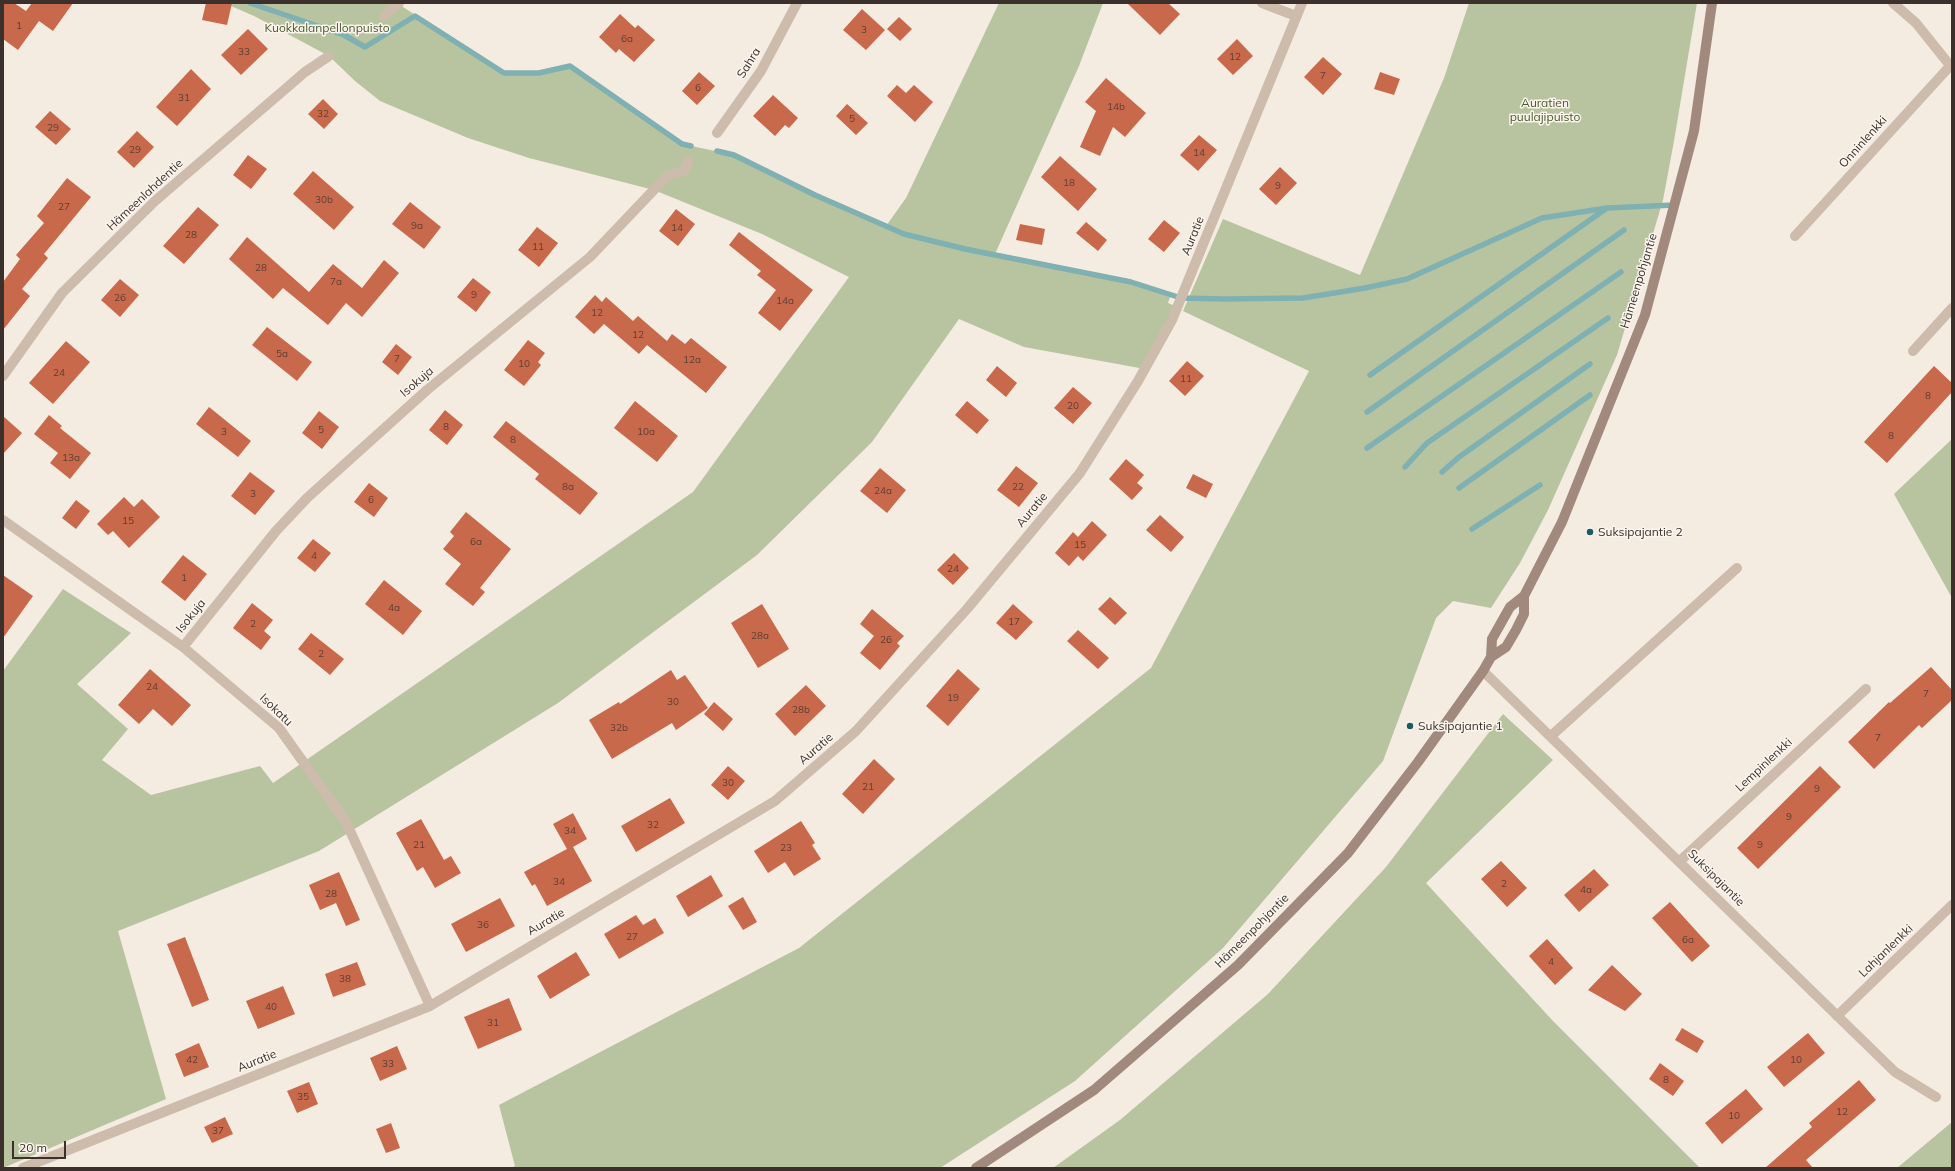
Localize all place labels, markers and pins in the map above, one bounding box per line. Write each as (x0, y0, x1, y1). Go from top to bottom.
place label: Suksipajantie 2 (1598, 525, 1683, 539)
marker: Suksipajantie 2 (1585, 527, 1595, 537)
place label: Suksipajantie 1 (1418, 719, 1503, 733)
marker: Suksipajantie 1 (1405, 721, 1415, 731)

